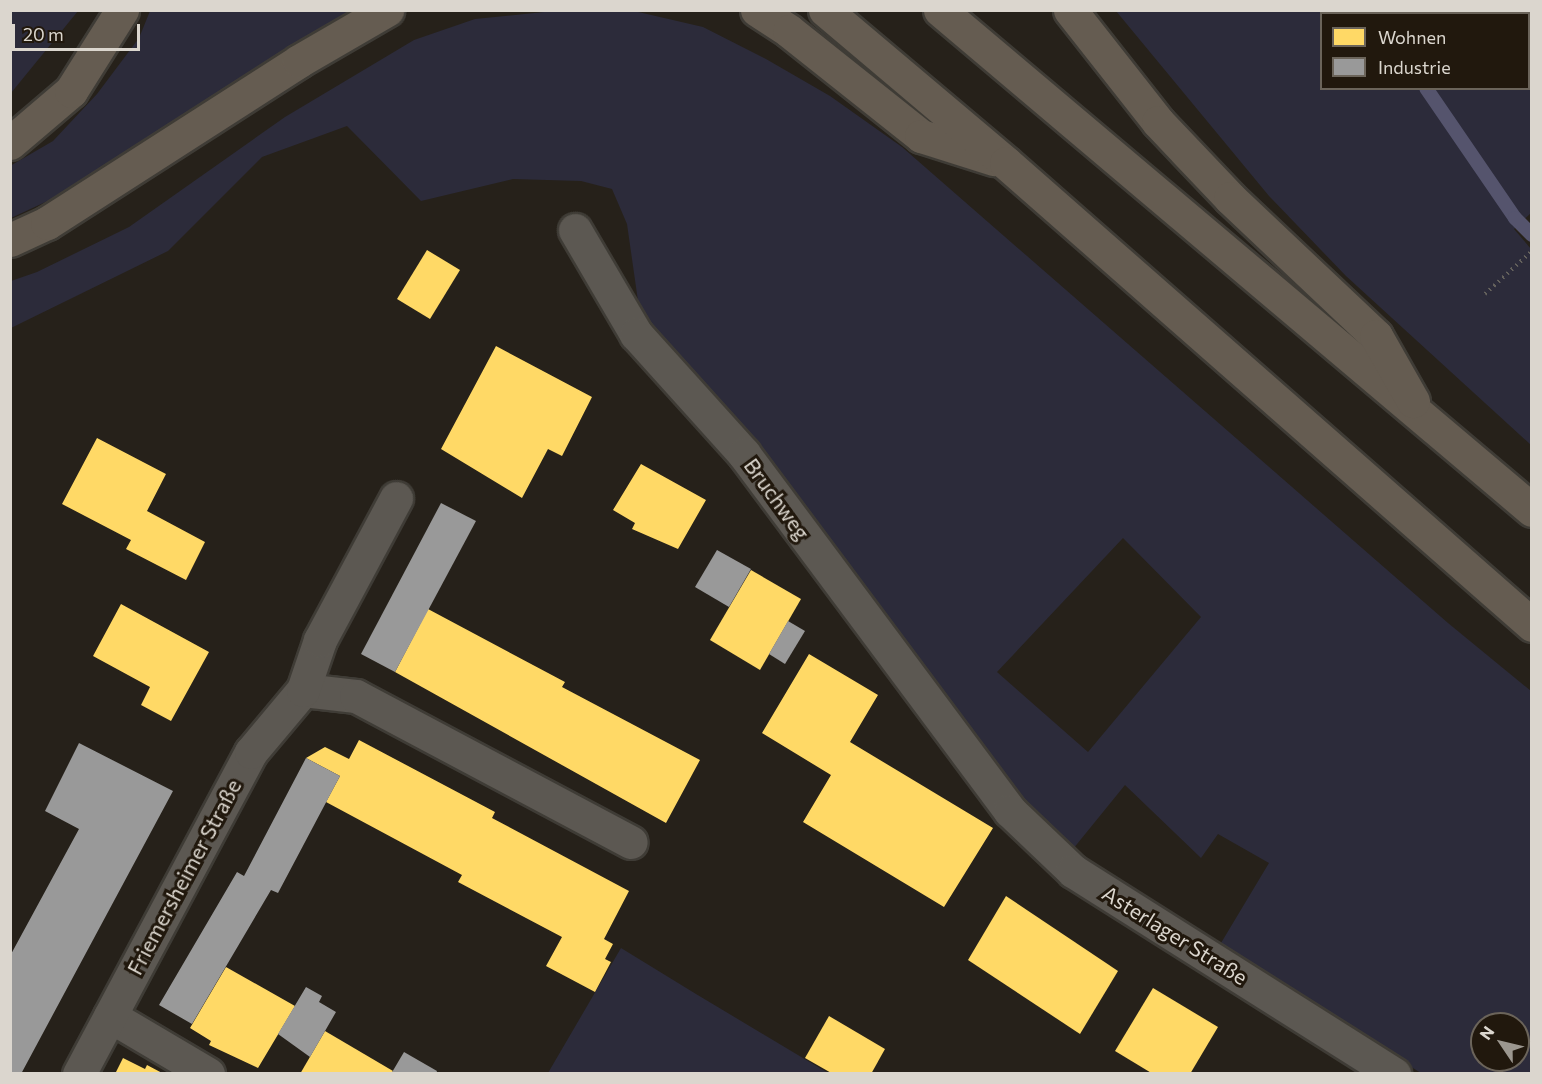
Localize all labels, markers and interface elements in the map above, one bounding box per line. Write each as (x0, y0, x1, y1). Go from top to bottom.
scale bar (15, 12, 142, 50)
legend (1320, 12, 1530, 90)
text: 20 m (23, 23, 64, 45)
text: Wohnen (1378, 26, 1446, 48)
text: Industrie (1378, 56, 1451, 78)
street label: Bruchweg (739, 453, 815, 545)
street label: Friemersheimer Straße (122, 775, 246, 979)
street label: Asterlager Straße (1098, 880, 1252, 990)
north arrow (1470, 1012, 1530, 1072)
text: N (1475, 1022, 1498, 1043)

